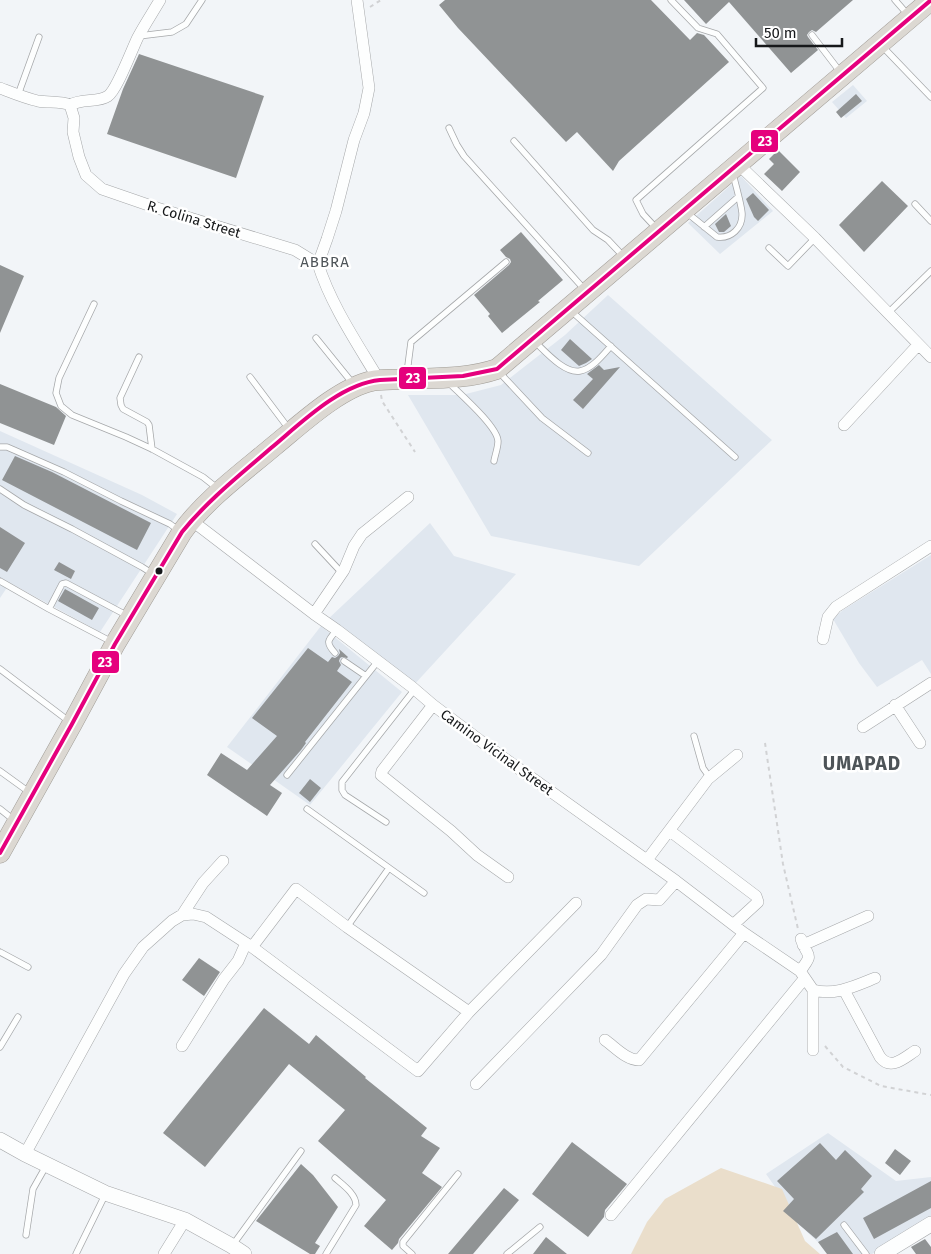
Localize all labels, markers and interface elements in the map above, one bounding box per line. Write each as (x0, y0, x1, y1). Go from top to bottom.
scale bar (756, 15, 842, 47)
text: 50 m (764, 24, 797, 42)
line badge: 23 (750, 129, 779, 153)
text: 23 (758, 133, 772, 150)
street label: R. Colina Street (145, 197, 244, 242)
district label: ABBRA (300, 253, 350, 271)
line badge: 23 (398, 366, 427, 390)
text: 23 (406, 370, 420, 387)
unlabelled marker (154, 566, 164, 576)
line badge: 23 (91, 650, 120, 674)
text: 23 (98, 654, 112, 671)
street label: Camino Vicinal Street (437, 706, 557, 800)
district label: UMAPAD (823, 752, 901, 775)

